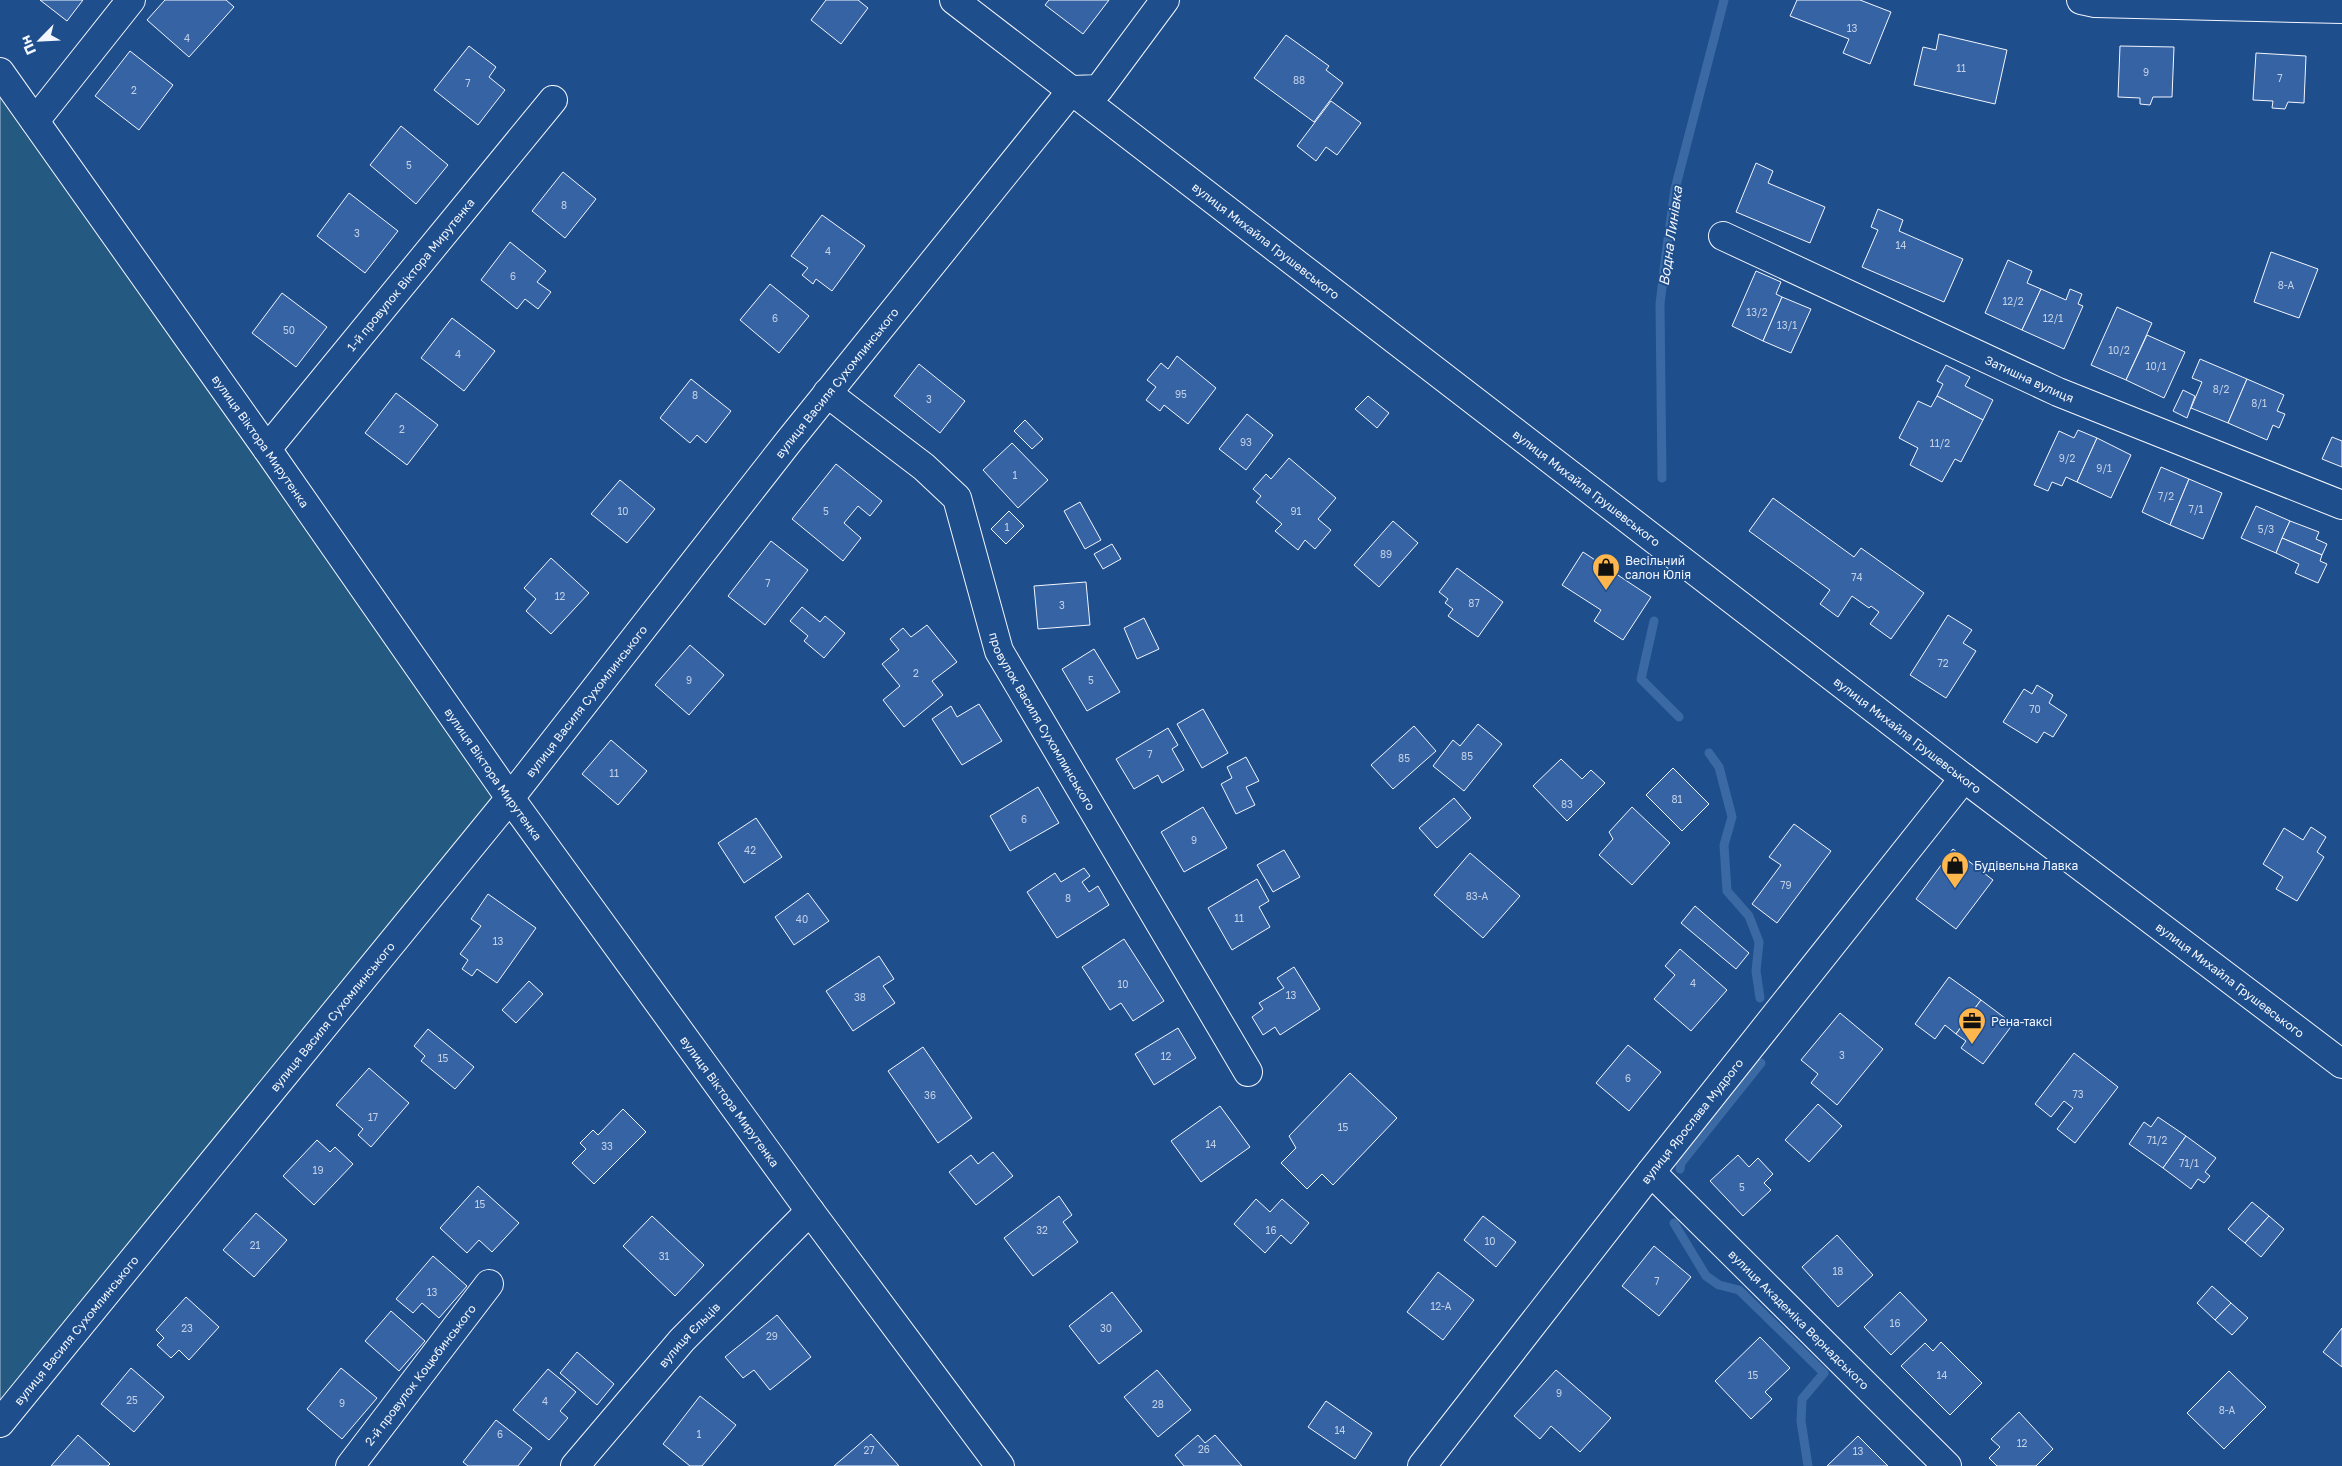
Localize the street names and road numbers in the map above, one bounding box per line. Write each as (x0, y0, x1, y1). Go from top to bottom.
street label: вулиця Михайла Грушевського (1189, 179, 1343, 302)
street label: 1-й провулок Віктора Мирутенка (343, 195, 477, 354)
street label: вулиця Василя Сухомлинського (771, 304, 901, 461)
street label: Затишна вулиця (1983, 352, 2076, 405)
street label: вулиця Віктора Мирутенка (209, 372, 313, 510)
street label: вулиця Михайла Грушевського (1510, 426, 1664, 549)
street label: вулиця Василя Сухомлинського (522, 622, 650, 780)
street label: провулок Василя Сухомлинського (987, 630, 1099, 813)
street label: вулиця Михайла Грушевського (1831, 673, 1985, 796)
street label: вулиця Віктора Мирутенка (442, 705, 545, 843)
street label: вулиця Михайла Грушевського (2153, 919, 2308, 1040)
street label: вулиця Василя Сухомлинського (266, 938, 397, 1094)
street label: вулиця Віктора Мирутенка (678, 1033, 783, 1170)
street label: вулиця Ярослава Мудрого (1637, 1055, 1746, 1186)
street label: вулиця Академіка Вернадського (1726, 1246, 1873, 1392)
street label: вулиця Василя Сухомлинського (10, 1252, 141, 1408)
street label: вулиця Єльців (655, 1299, 723, 1370)
street label: 2-й провулок Коцюбинського (361, 1301, 479, 1448)

